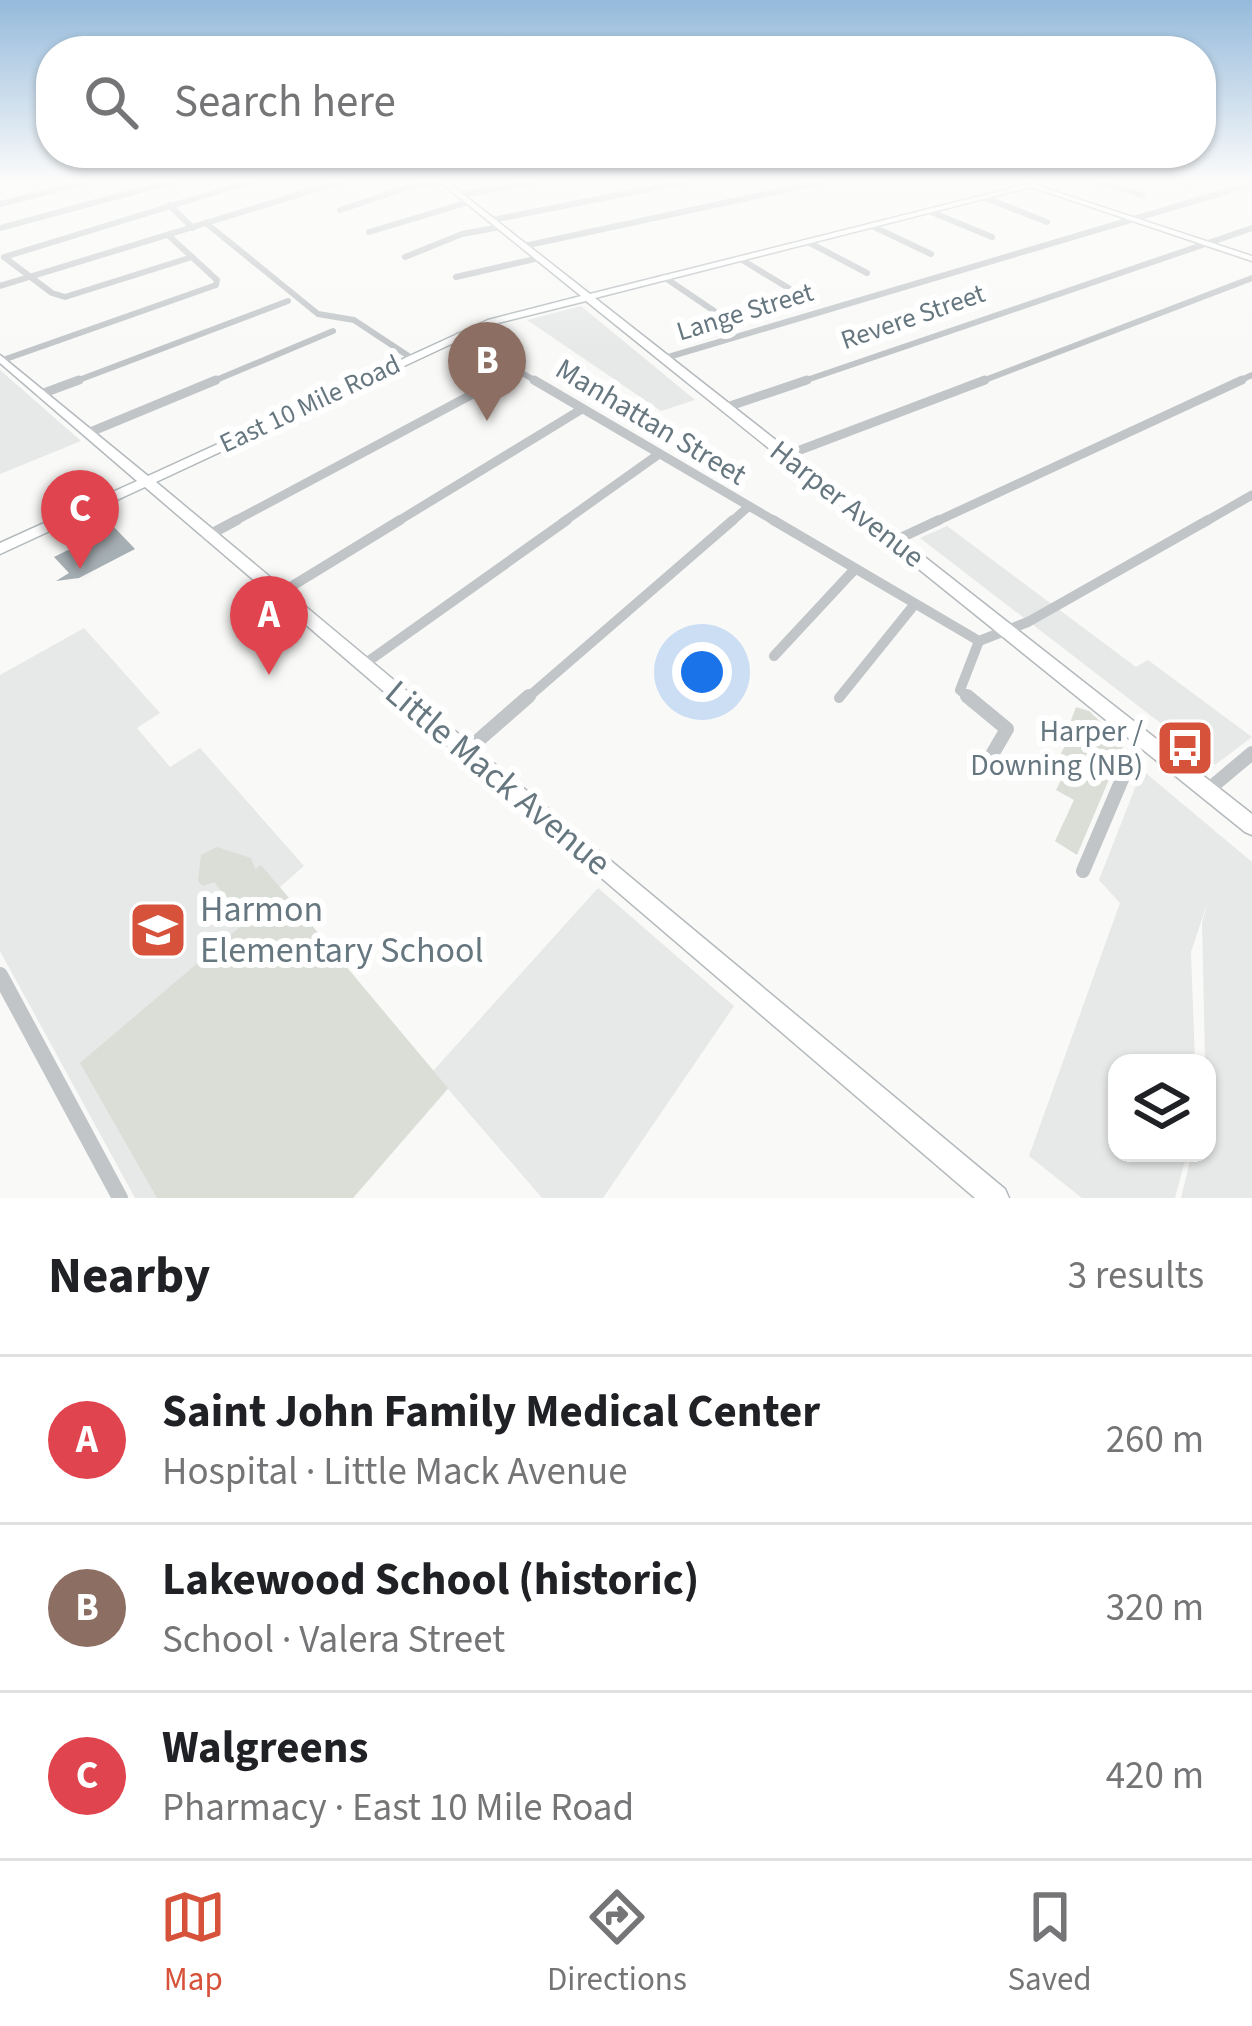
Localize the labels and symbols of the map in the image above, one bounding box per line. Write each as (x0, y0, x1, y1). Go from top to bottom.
street label: Lange Street (672, 273, 818, 351)
street label: Revere Street (836, 274, 990, 360)
pin: B (448, 322, 526, 421)
street label: East 10 Mile Road (213, 345, 407, 463)
street label: Manhattan Street (547, 348, 755, 496)
street label: Harper Avenue (761, 430, 933, 578)
pin: C (41, 470, 119, 569)
pin: A (230, 576, 308, 675)
your location (672, 642, 732, 702)
street label: Little Mack Avenue (374, 668, 622, 888)
place label: Harper / Downing (NB) (970, 710, 1143, 787)
bus stop icon: Harper / Downing (NB) (1154, 717, 1216, 779)
place label: Harmon Elementary School (200, 884, 484, 976)
school or university icon: Harmon Elementary School (127, 899, 189, 961)

